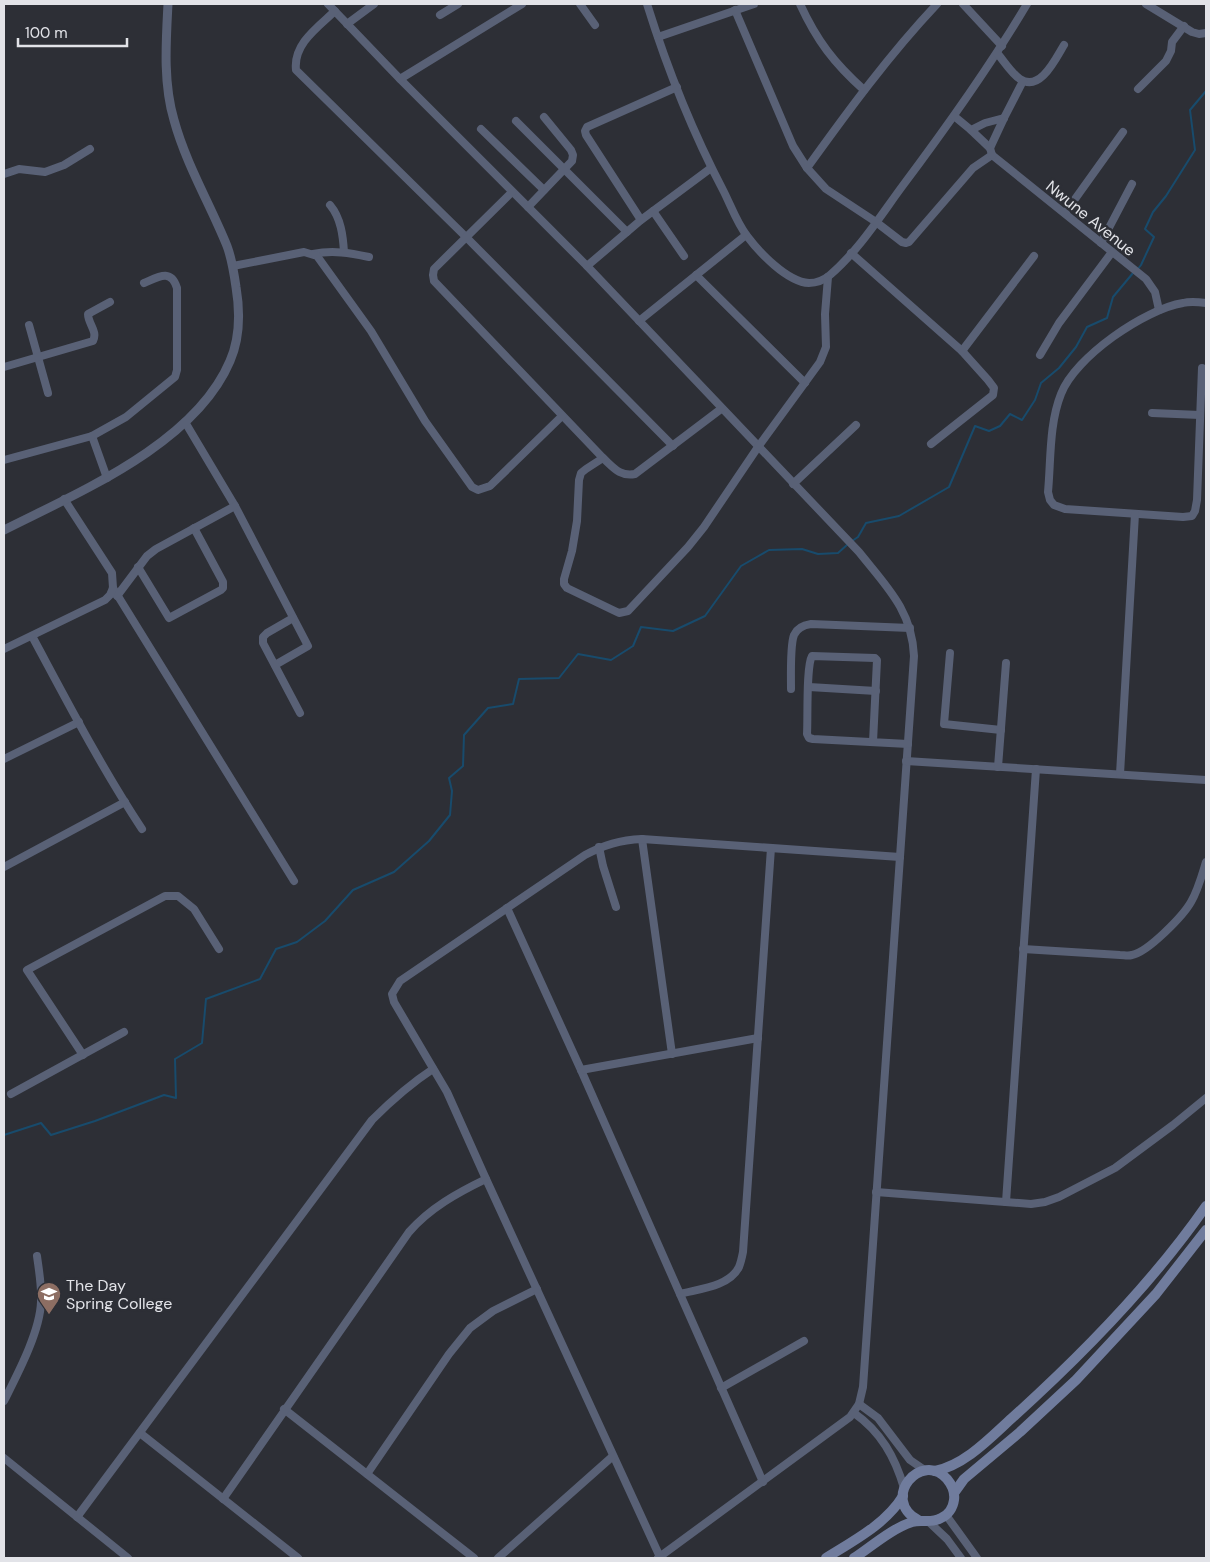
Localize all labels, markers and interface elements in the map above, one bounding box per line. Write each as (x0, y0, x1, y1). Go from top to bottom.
scale bar (18, 15, 126, 47)
text: 100 m (25, 23, 68, 43)
street label: Nwune Avenue (1042, 176, 1140, 261)
place label: The Day Spring College (66, 1275, 172, 1314)
school or university icon: The Day Spring College (36, 1281, 62, 1315)

